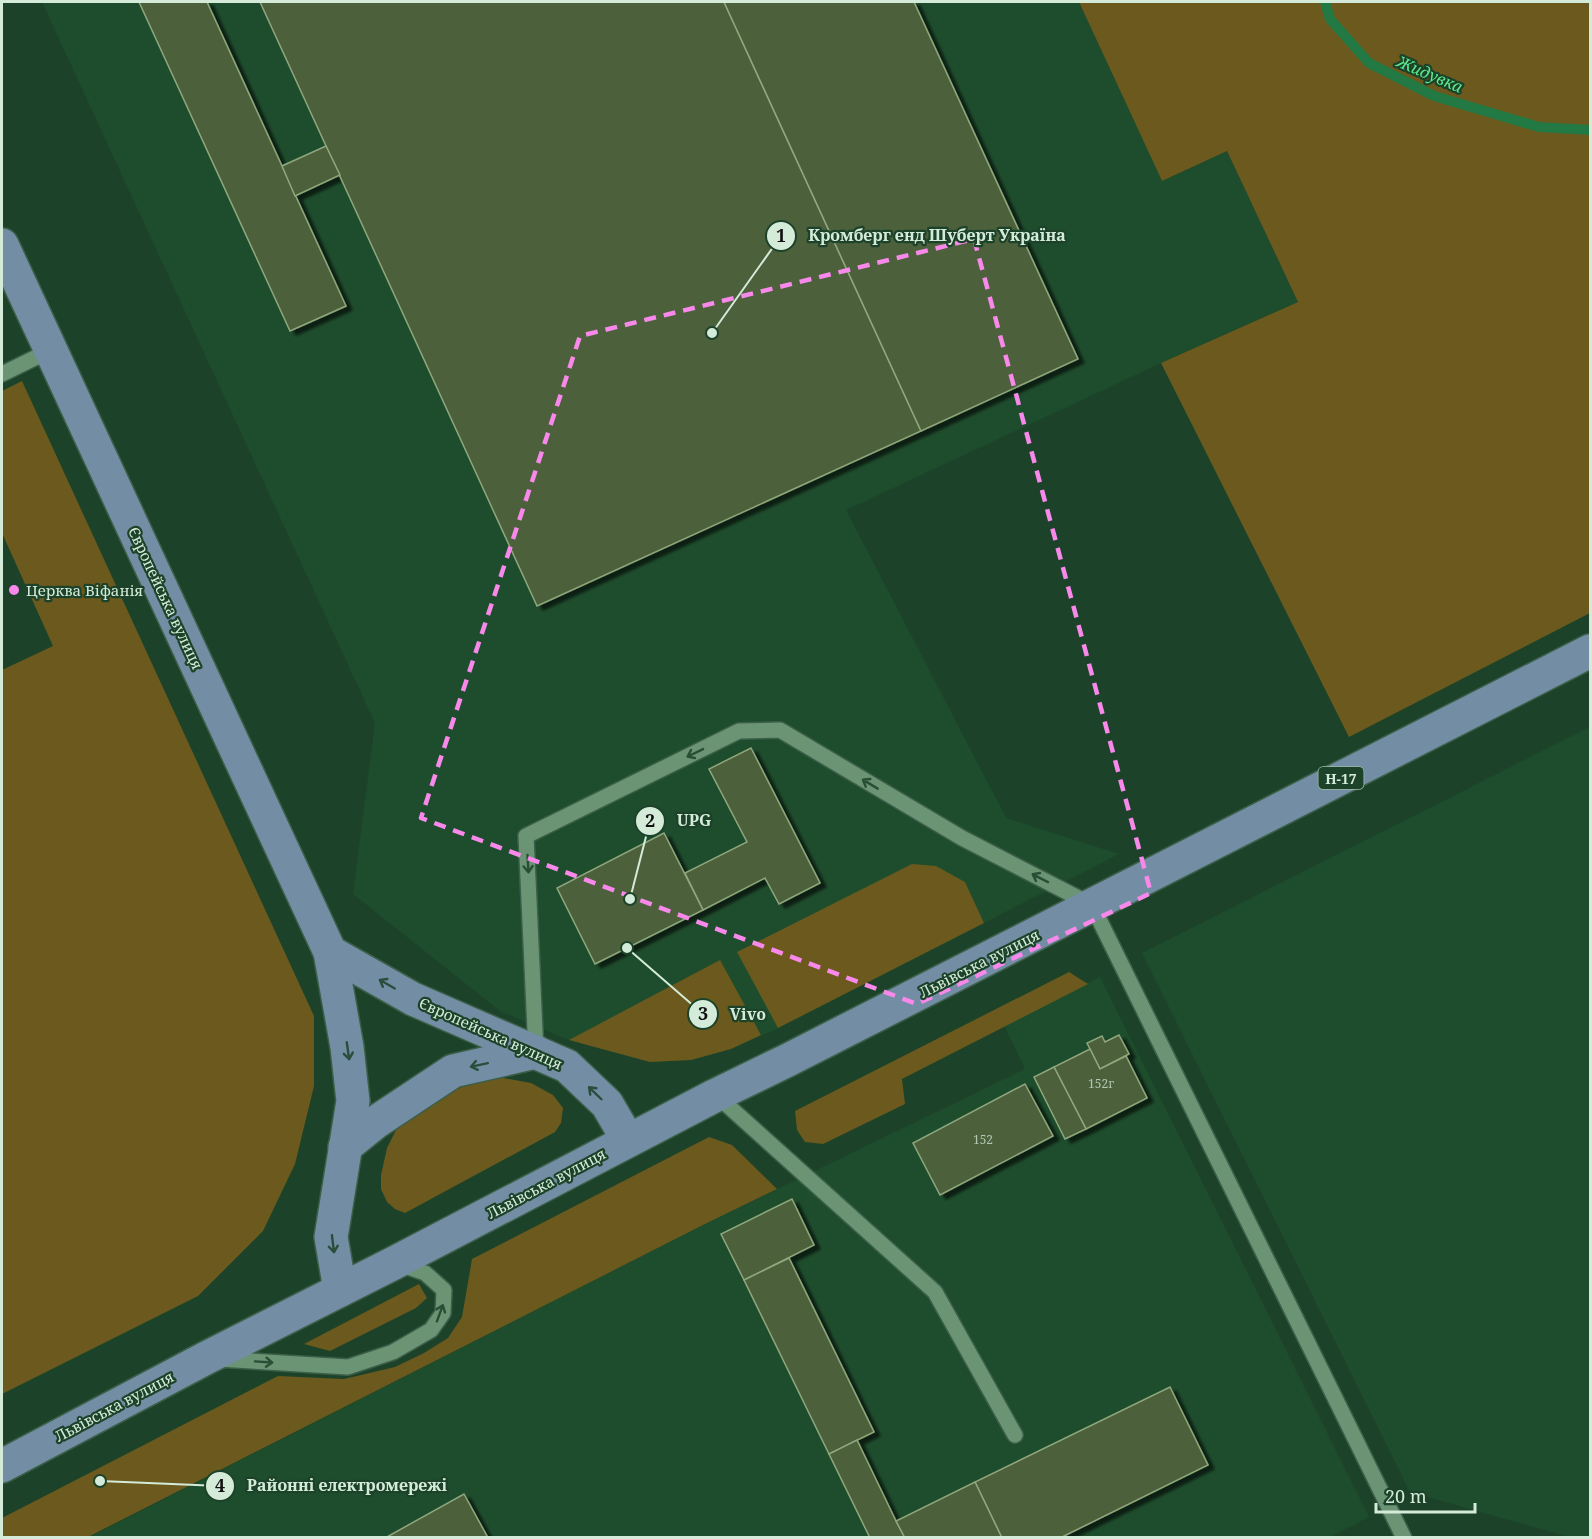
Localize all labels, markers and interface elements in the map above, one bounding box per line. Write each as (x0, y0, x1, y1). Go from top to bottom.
water label: Жидувка (1392, 50, 1466, 98)
callout: Кромберг енд Шуберт Україна (766, 219, 1078, 253)
text: 1 (776, 223, 786, 247)
text: Кромберг енд Шуберт Україна (808, 224, 1066, 246)
street label: Європейська вулиця (124, 523, 208, 673)
place label: Церква Віфанія (26, 580, 143, 600)
marker: Церква Віфанія (7, 583, 21, 597)
one-way arrow (686, 747, 704, 759)
road number: Н-17 (1318, 767, 1364, 789)
one-way arrow (862, 777, 879, 789)
callout: UPG (635, 804, 724, 838)
text: 2 (645, 808, 655, 832)
text: UPG (677, 809, 711, 831)
one-way arrow (522, 854, 533, 874)
one-way arrow (1032, 872, 1050, 884)
street label: Львівська вулиця (916, 924, 1042, 1002)
one-way arrow (379, 978, 396, 990)
street label: Європейська вулиця (416, 992, 566, 1074)
callout: Vivo (688, 997, 778, 1031)
text: 3 (698, 1001, 708, 1025)
text: Vivo (730, 1003, 766, 1025)
one-way arrow (342, 1040, 353, 1060)
one-way arrow (470, 1060, 489, 1071)
house number: 152г (1088, 1075, 1114, 1092)
one-way arrow (588, 1085, 603, 1100)
house number: 152 (973, 1131, 993, 1148)
street label: Львівська вулиця (483, 1143, 609, 1223)
one-way arrow (328, 1233, 339, 1253)
one-way arrow (435, 1304, 446, 1322)
one-way arrow (254, 1356, 274, 1367)
street label: Львівська вулиця (51, 1366, 177, 1446)
callout: Районні електромережі (205, 1469, 459, 1503)
text: 4 (215, 1473, 225, 1497)
text: Районні електромережі (247, 1474, 448, 1496)
scale bar (1376, 1476, 1475, 1514)
text: 20 m (1385, 1484, 1427, 1508)

